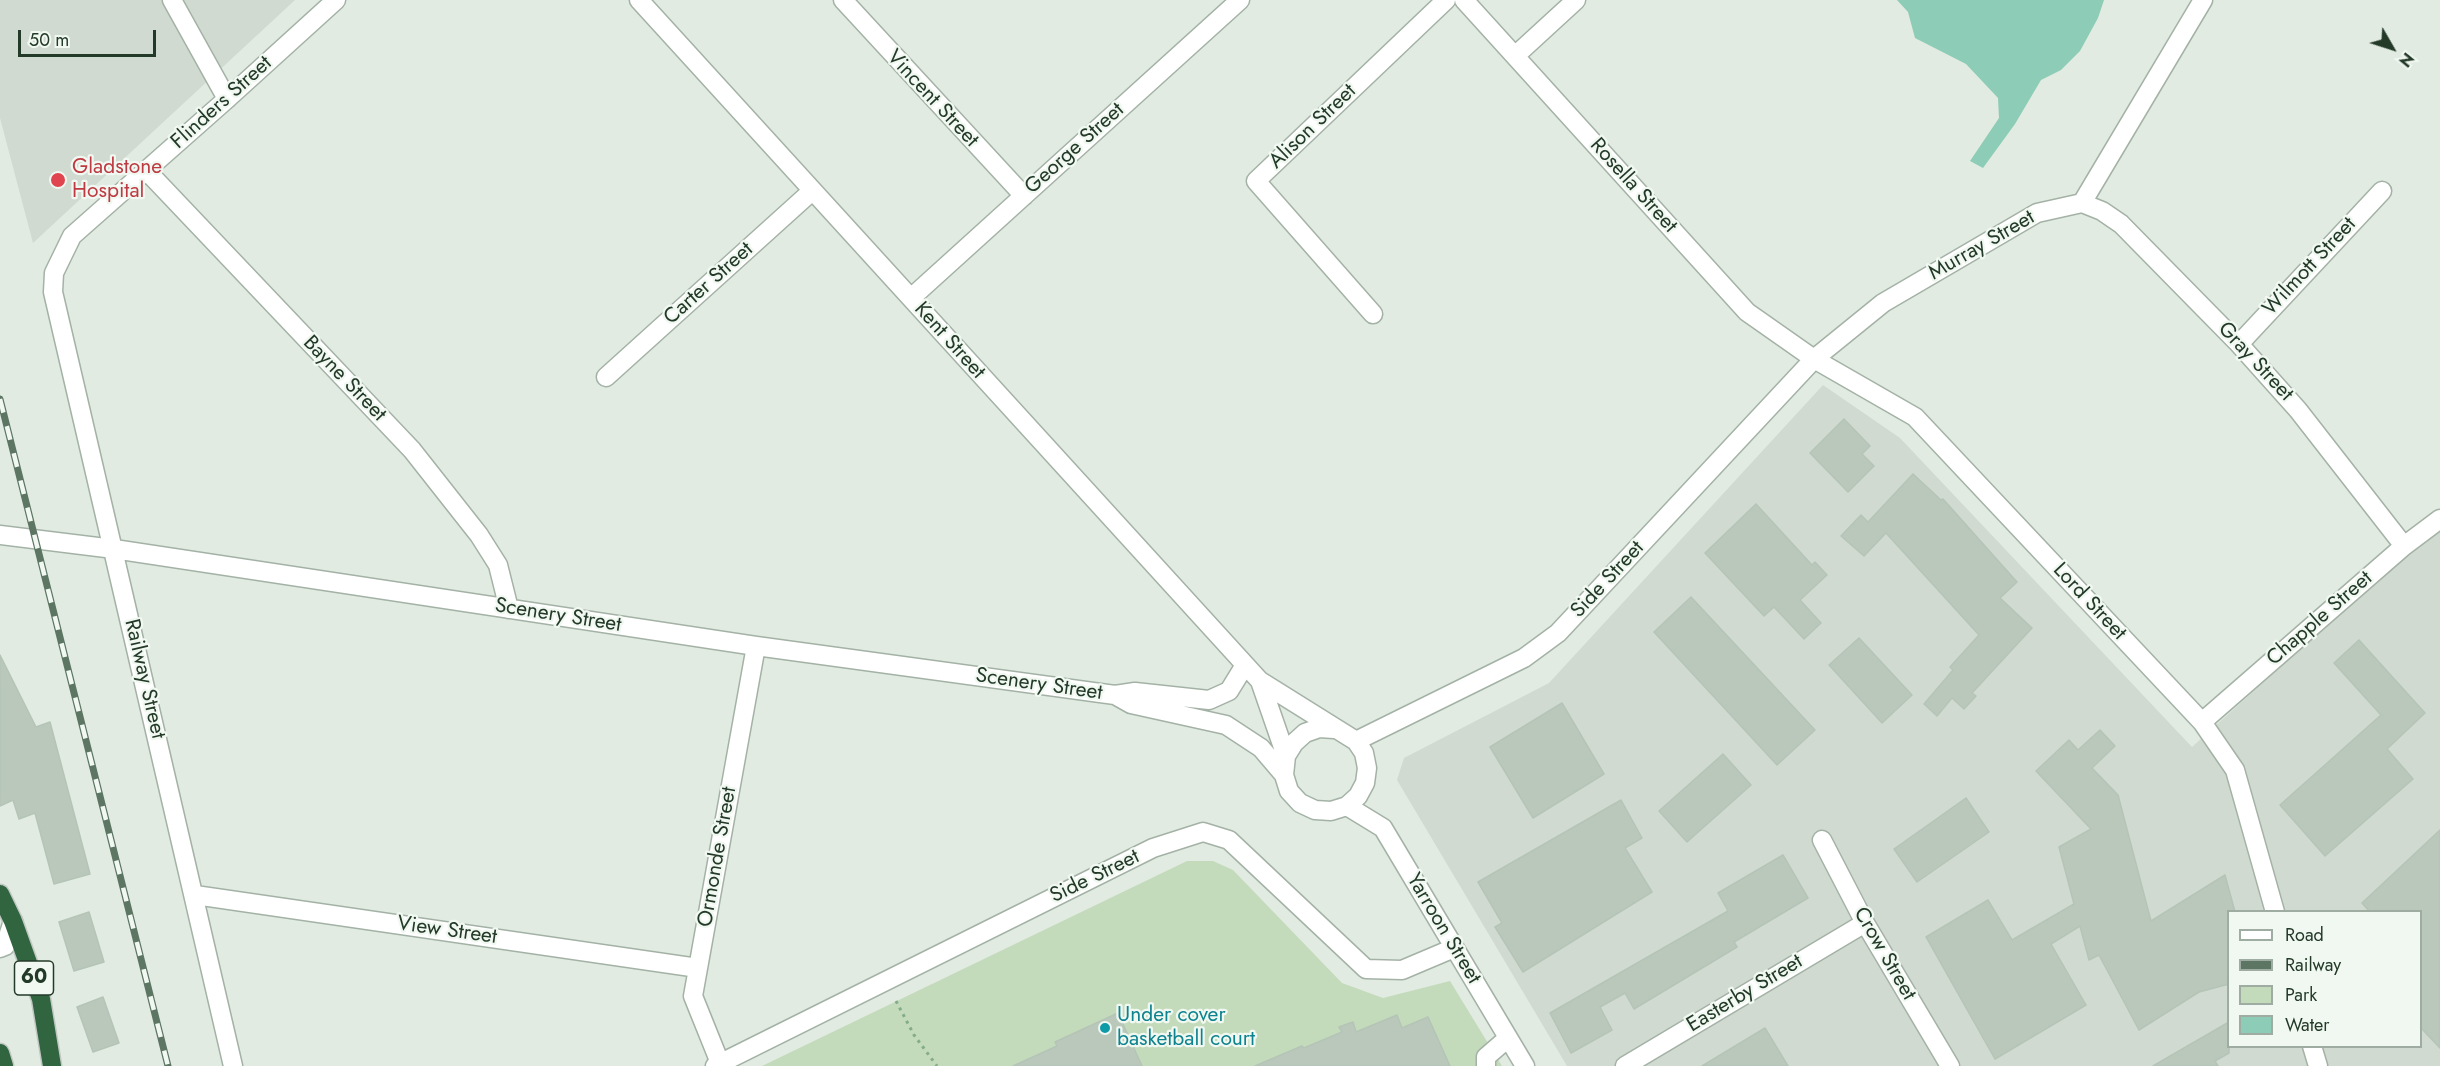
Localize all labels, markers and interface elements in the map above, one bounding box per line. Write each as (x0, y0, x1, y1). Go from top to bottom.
scale bar (21, 18, 159, 56)
north arrow (2362, 18, 2422, 78)
text: 50 m (29, 27, 69, 53)
street label: Vincent Street (881, 45, 983, 153)
text: N (2393, 47, 2419, 72)
street label: Flinders Street (167, 51, 277, 155)
street label: Alison Street (1264, 79, 1362, 175)
street label: George Street (1020, 98, 1130, 200)
street label: Rosella Street (1584, 133, 1682, 239)
place label: Gladstone Hospital (72, 155, 162, 205)
marker: Gladstone Hospital (49, 171, 67, 189)
street label: Murray Street (1925, 206, 2039, 286)
street label: Wilmott Street (2258, 213, 2362, 321)
street label: Carter Street (659, 237, 759, 331)
street label: Kent Street (908, 297, 990, 385)
street label: Gray Street (2212, 317, 2298, 407)
street label: Bayne Street (297, 331, 391, 427)
street label: Side Street (1566, 536, 1650, 624)
street label: Lord Street (2047, 558, 2131, 646)
street label: Chapple Street (2262, 566, 2378, 672)
street label: Scenery Street (493, 594, 623, 638)
street label: Railway Street (118, 617, 170, 741)
street label: Scenery Street (974, 664, 1104, 706)
street label: Ormonde Street (693, 785, 743, 929)
street label: Side Street (1046, 845, 1144, 909)
street label: Yarroon Street (1400, 869, 1486, 989)
street label: Crow Street (1847, 903, 1921, 1005)
legend (2227, 910, 2422, 1048)
street label: View Street (395, 912, 499, 950)
text: Road (2285, 922, 2324, 948)
street label: Easterby Street (1683, 950, 1807, 1038)
text: Railway (2285, 952, 2341, 978)
road number: 60 (15, 961, 54, 995)
text: Park (2285, 982, 2317, 1008)
place label: Under cover basketball court (1117, 1003, 1255, 1053)
text: Water (2285, 1012, 2329, 1038)
marker: Under cover basketball court (1098, 1021, 1112, 1035)

